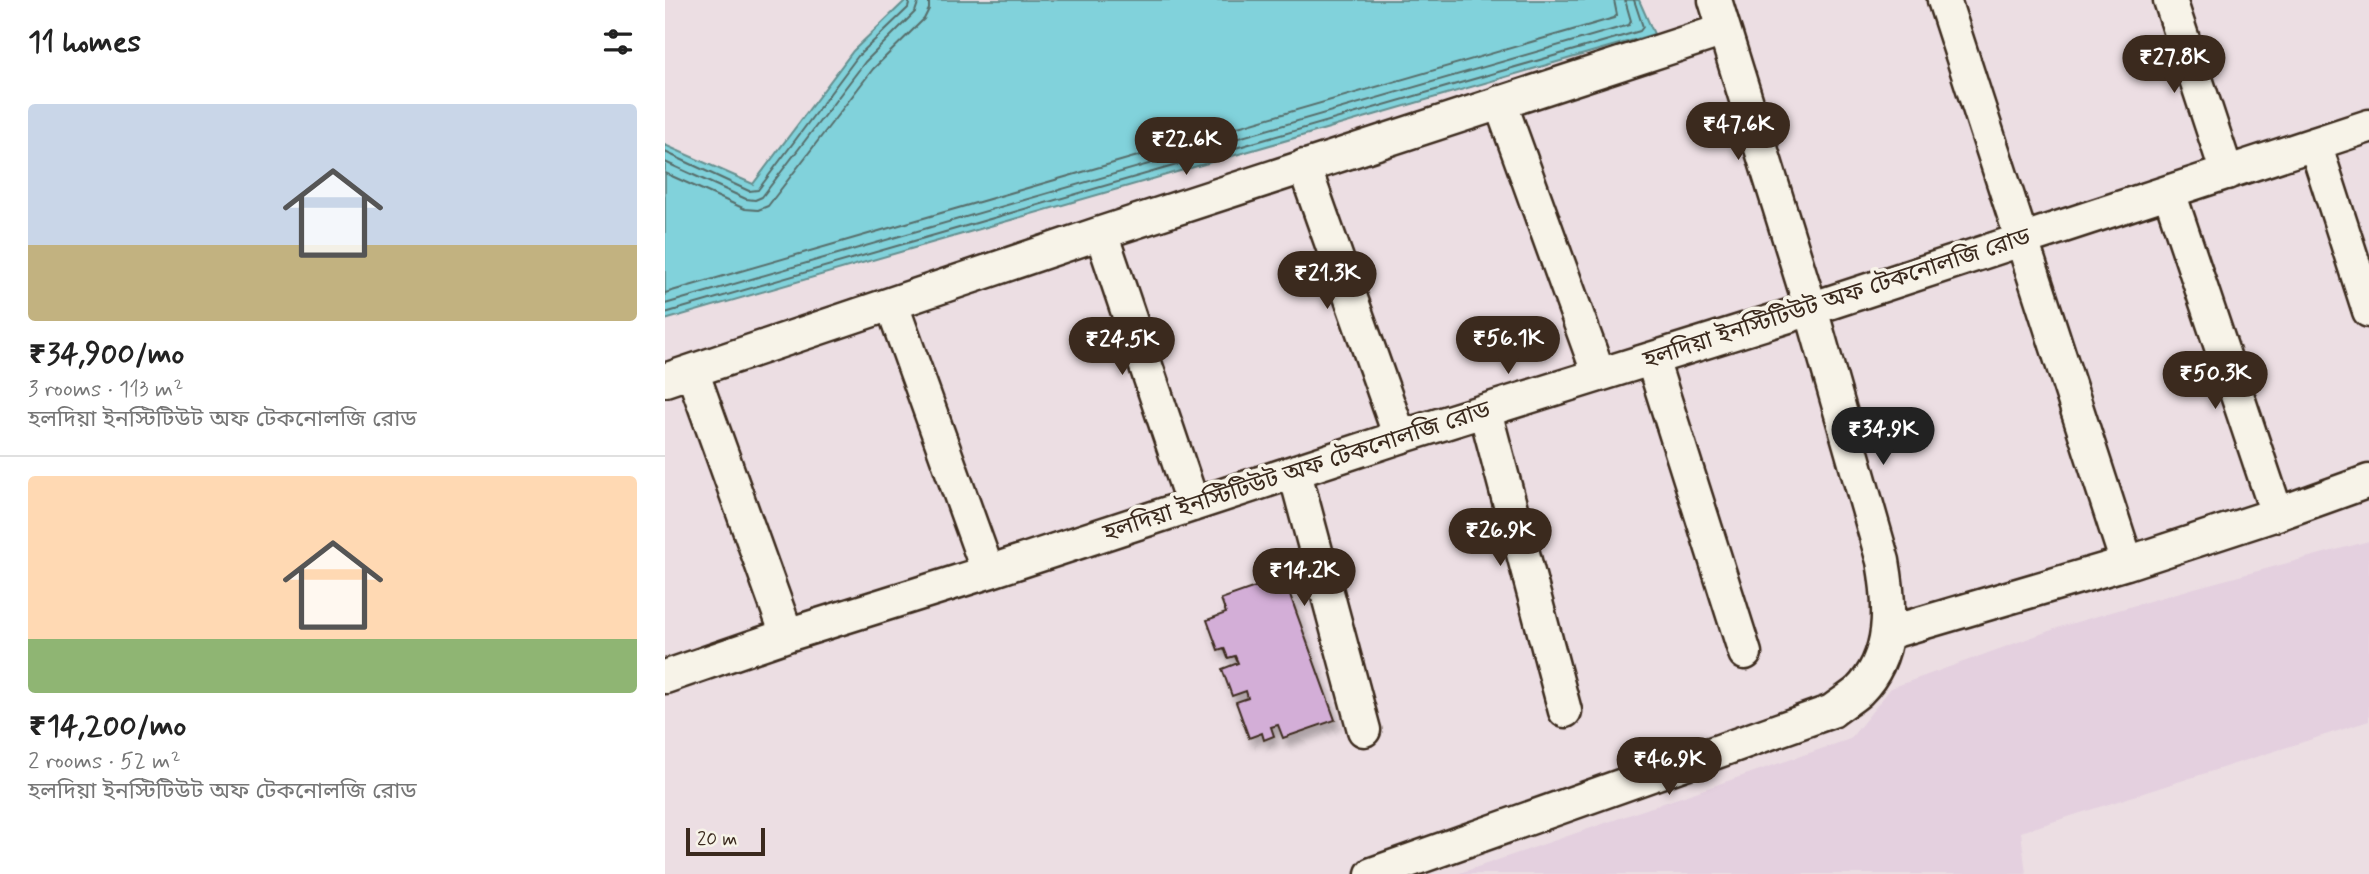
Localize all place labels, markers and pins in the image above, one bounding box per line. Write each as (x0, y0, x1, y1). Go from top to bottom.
pin: ₹27.8K (2117, 36, 2231, 95)
pin: ₹47.6K (1681, 102, 1795, 162)
pin: ₹22.6K (1129, 118, 1243, 177)
pin: ₹21.3K (1270, 252, 1384, 311)
pin: ₹56.1K (1451, 316, 1565, 376)
pin: ₹24.5K (1065, 318, 1179, 377)
pin: ₹50.3K (2158, 352, 2272, 411)
pin: ₹34.9K (1826, 407, 1940, 467)
pin: ₹26.9K (1443, 508, 1557, 568)
pin: ₹14.2K (1247, 548, 1361, 608)
pin: ₹46.9K (1612, 738, 1726, 797)

